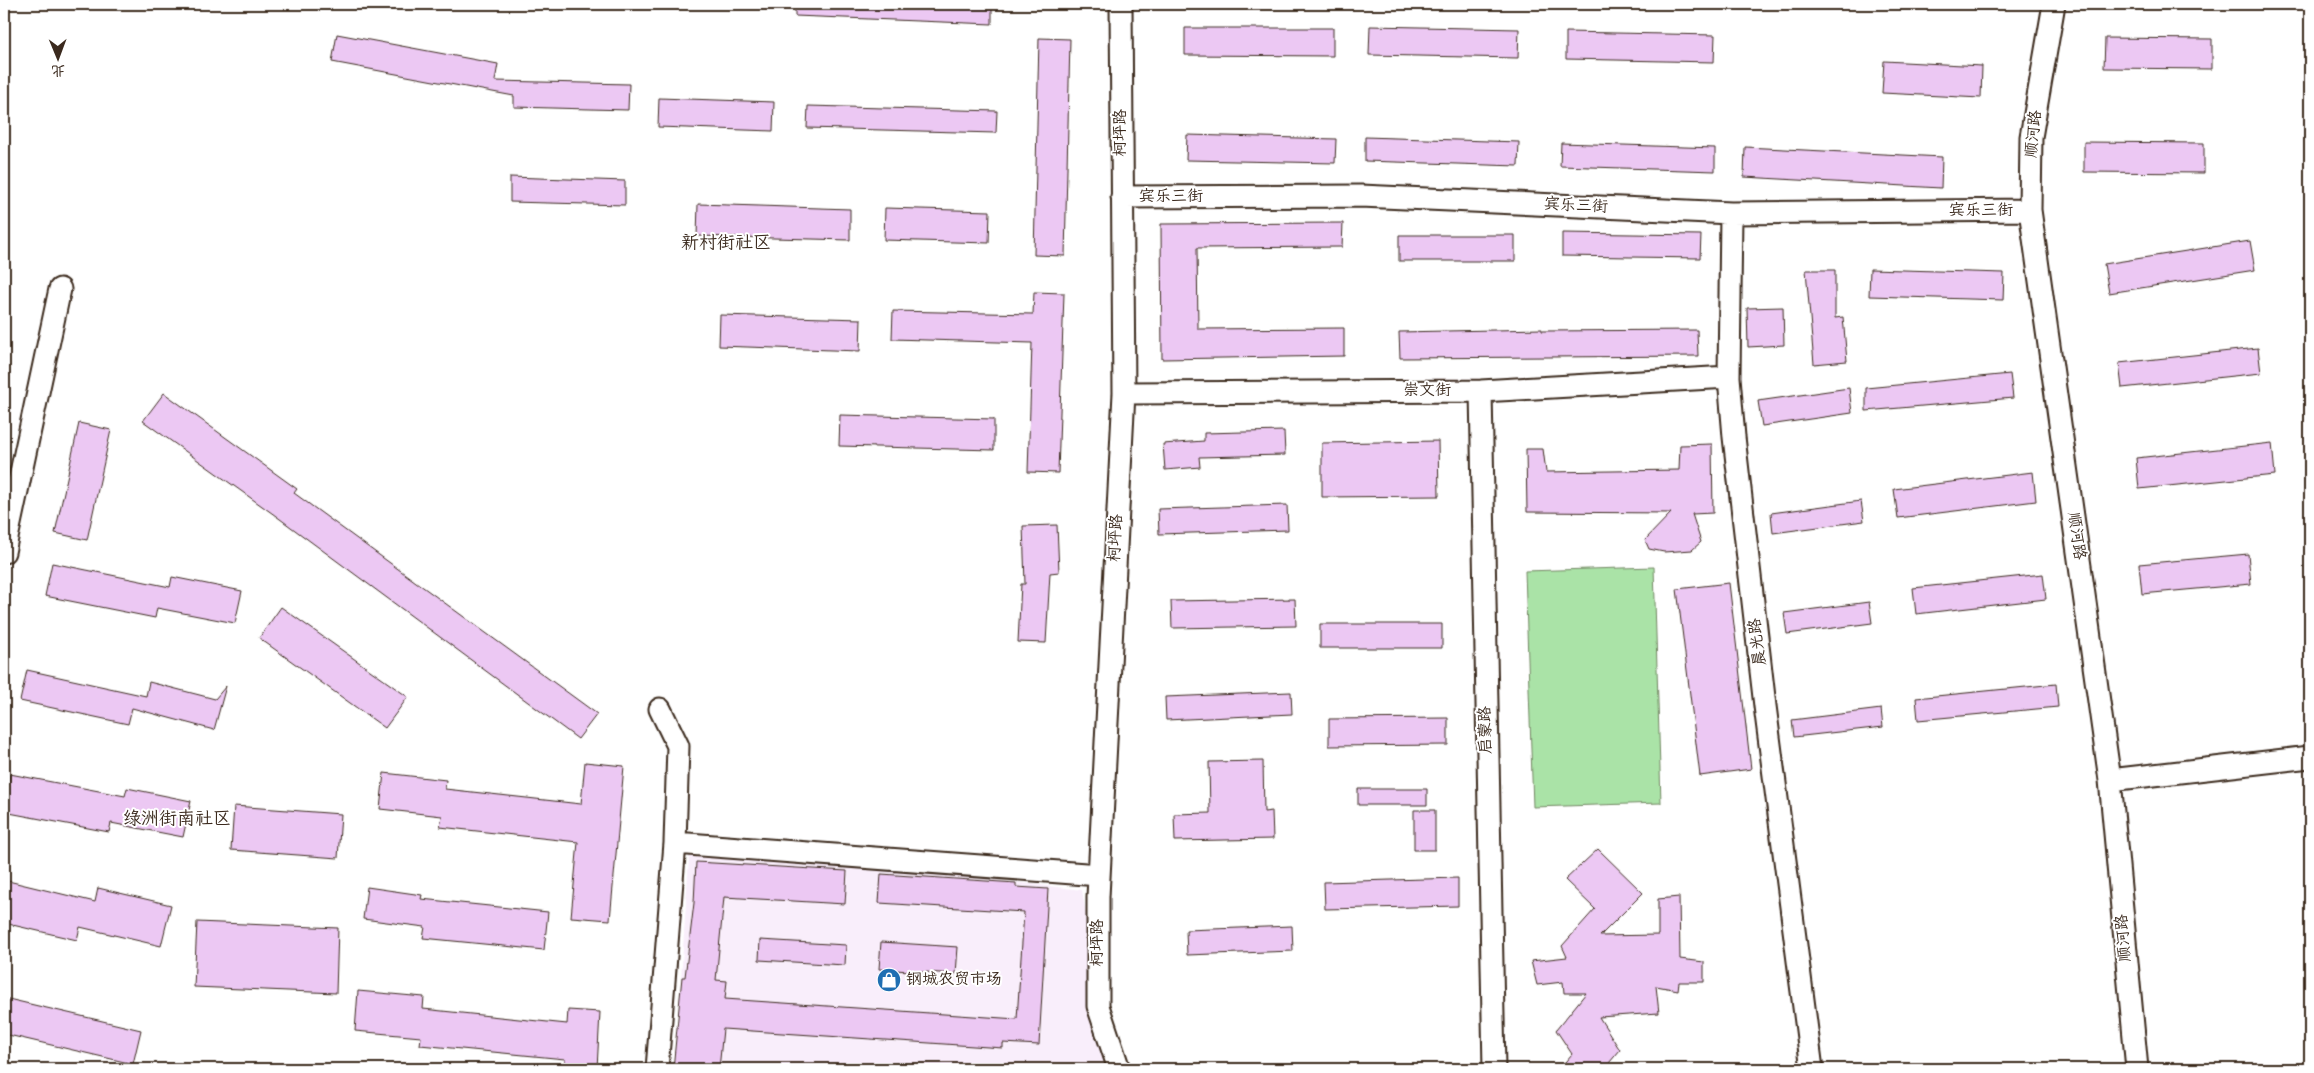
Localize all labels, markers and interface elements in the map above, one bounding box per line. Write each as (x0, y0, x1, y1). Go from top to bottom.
north arrow (32, 32, 82, 82)
text: 北 (51, 59, 65, 80)
street label: 柯坪路 (1109, 109, 1133, 157)
street label: 顺河路 (2020, 109, 2048, 159)
street label: 宾乐三街 (1139, 185, 1203, 209)
street label: 宾乐三街 (1543, 192, 1609, 220)
street label: 宾乐三街 (1949, 199, 2013, 223)
district label: 新村街社区 (681, 231, 771, 257)
street label: 崇文街 (1403, 379, 1451, 403)
street label: 顺河路 (2061, 511, 2091, 561)
street label: 柯坪路 (1103, 513, 1129, 563)
street label: 晨光路 (1743, 617, 1773, 667)
street label: 启蒙路 (1474, 706, 1498, 754)
district label: 绿洲街南社区 (123, 807, 231, 833)
street label: 顺河路 (2110, 913, 2138, 963)
street label: 柯坪路 (1086, 919, 1110, 967)
shop icon: 钢城农贸市场 (876, 967, 902, 993)
place label: 钢城农贸市场 (906, 968, 1002, 992)

